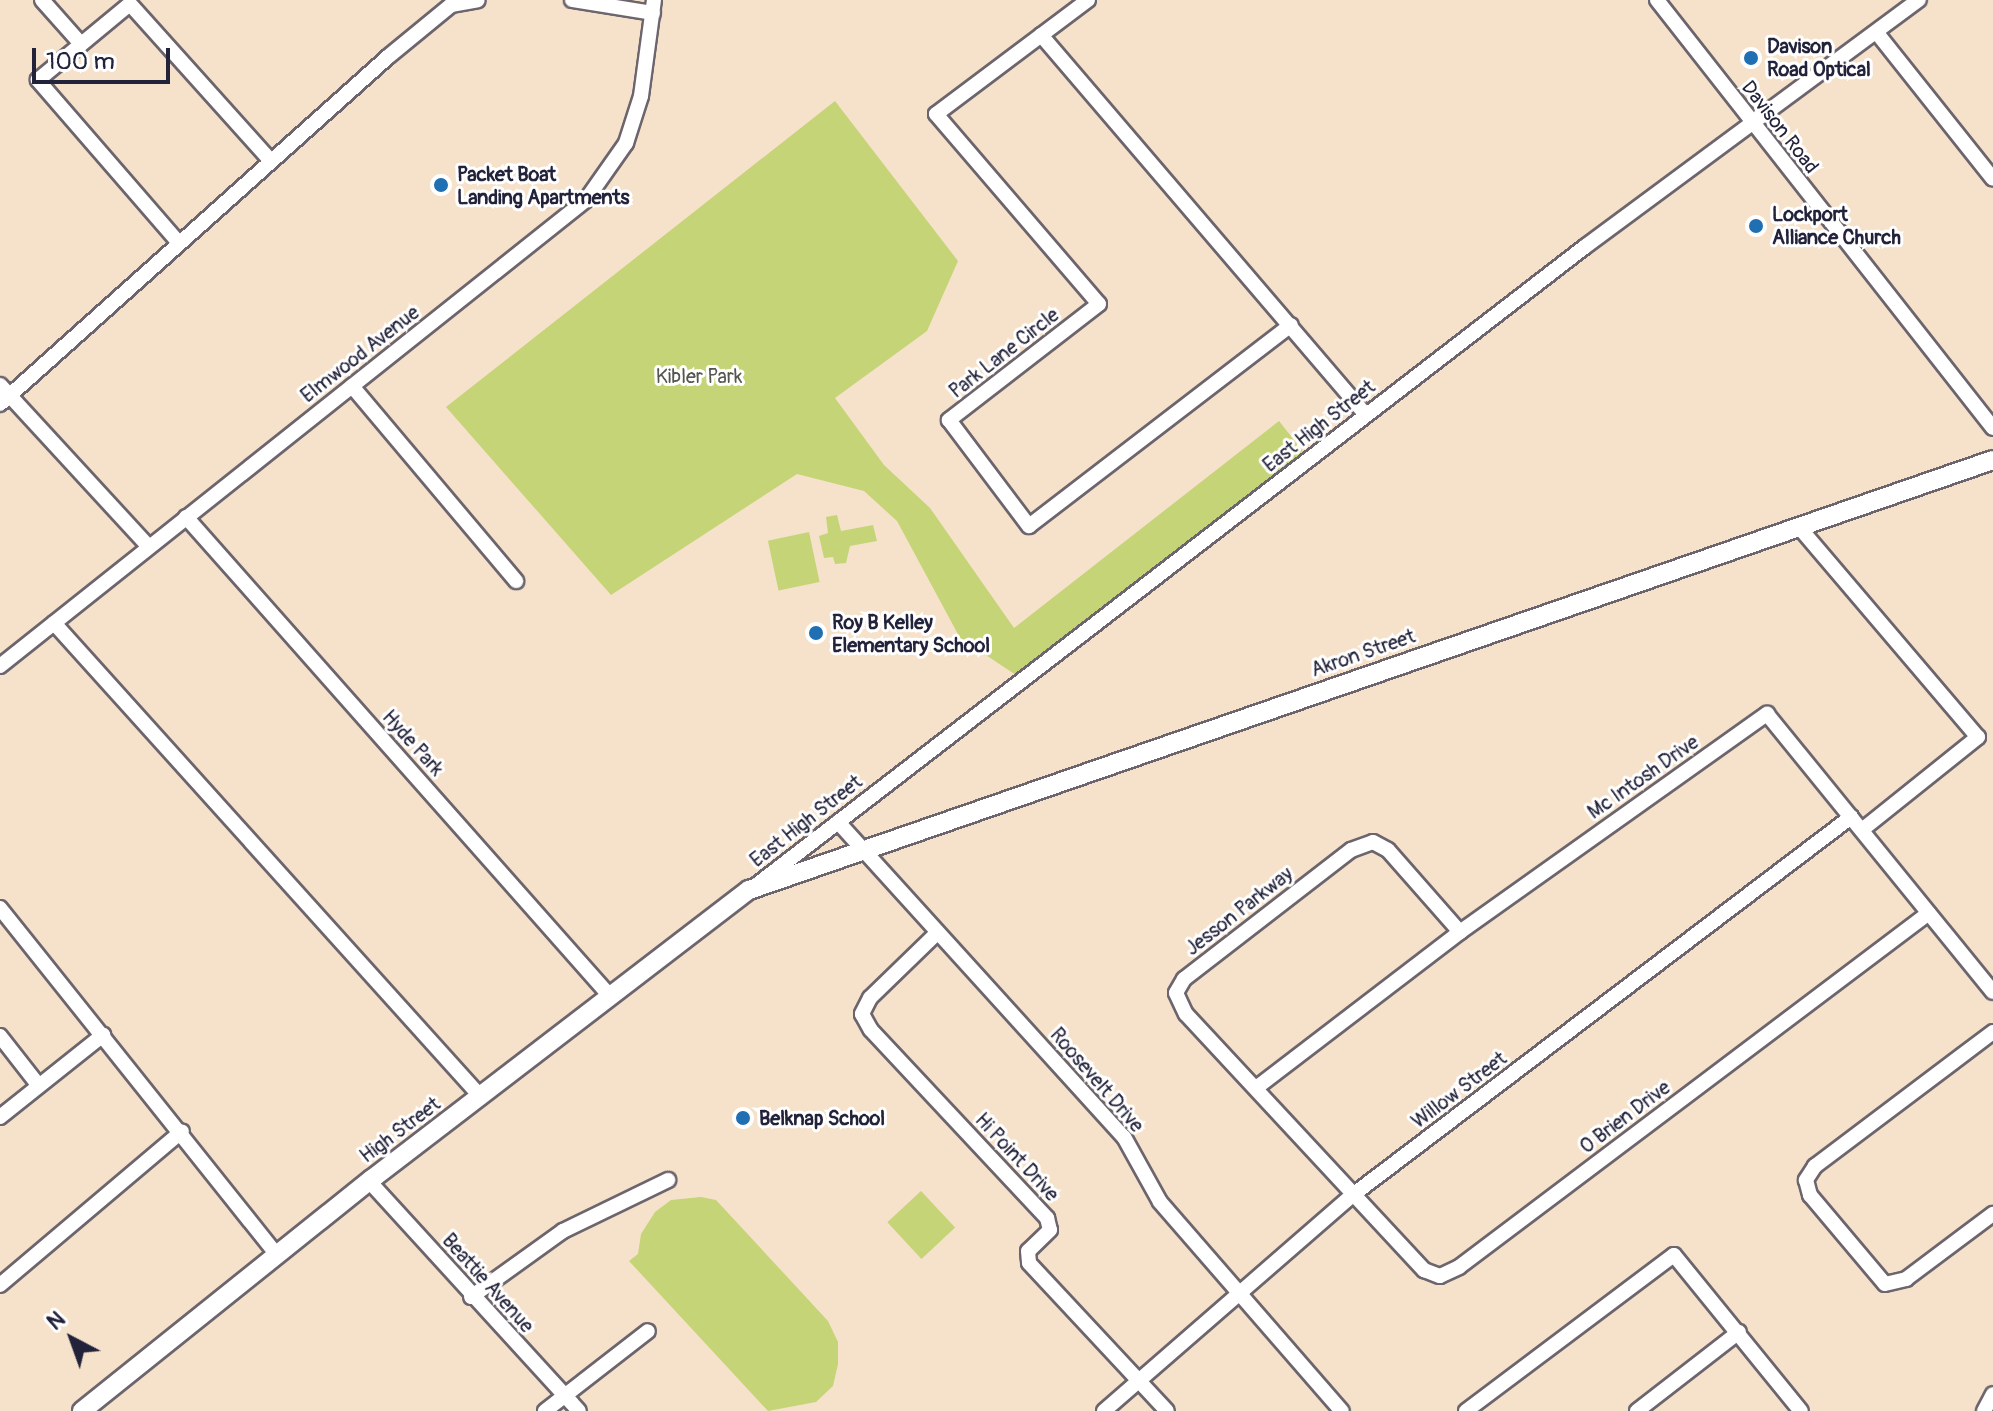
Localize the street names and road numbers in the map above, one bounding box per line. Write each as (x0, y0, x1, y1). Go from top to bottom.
street label: Davison Road (1736, 76, 1824, 178)
street label: Elmwood Avenue (296, 300, 424, 408)
street label: Park Lane Circle (944, 303, 1064, 403)
street label: East High Street (1258, 375, 1380, 477)
street label: Akron Street (1308, 624, 1418, 682)
street label: Hyde Park (377, 705, 449, 781)
street label: Mc Intosh Drive (1583, 730, 1703, 824)
street label: East High Street (745, 770, 867, 872)
street label: Jesson Parkway (1180, 862, 1298, 960)
street label: Roosevelt Drive (1045, 1023, 1149, 1137)
street label: Willow Street (1407, 1046, 1511, 1134)
street label: O Brien Drive (1575, 1075, 1675, 1159)
street label: High Street (355, 1092, 445, 1168)
street label: Hi Point Drive (970, 1108, 1064, 1206)
street label: Beattie Avenue (437, 1228, 539, 1338)

